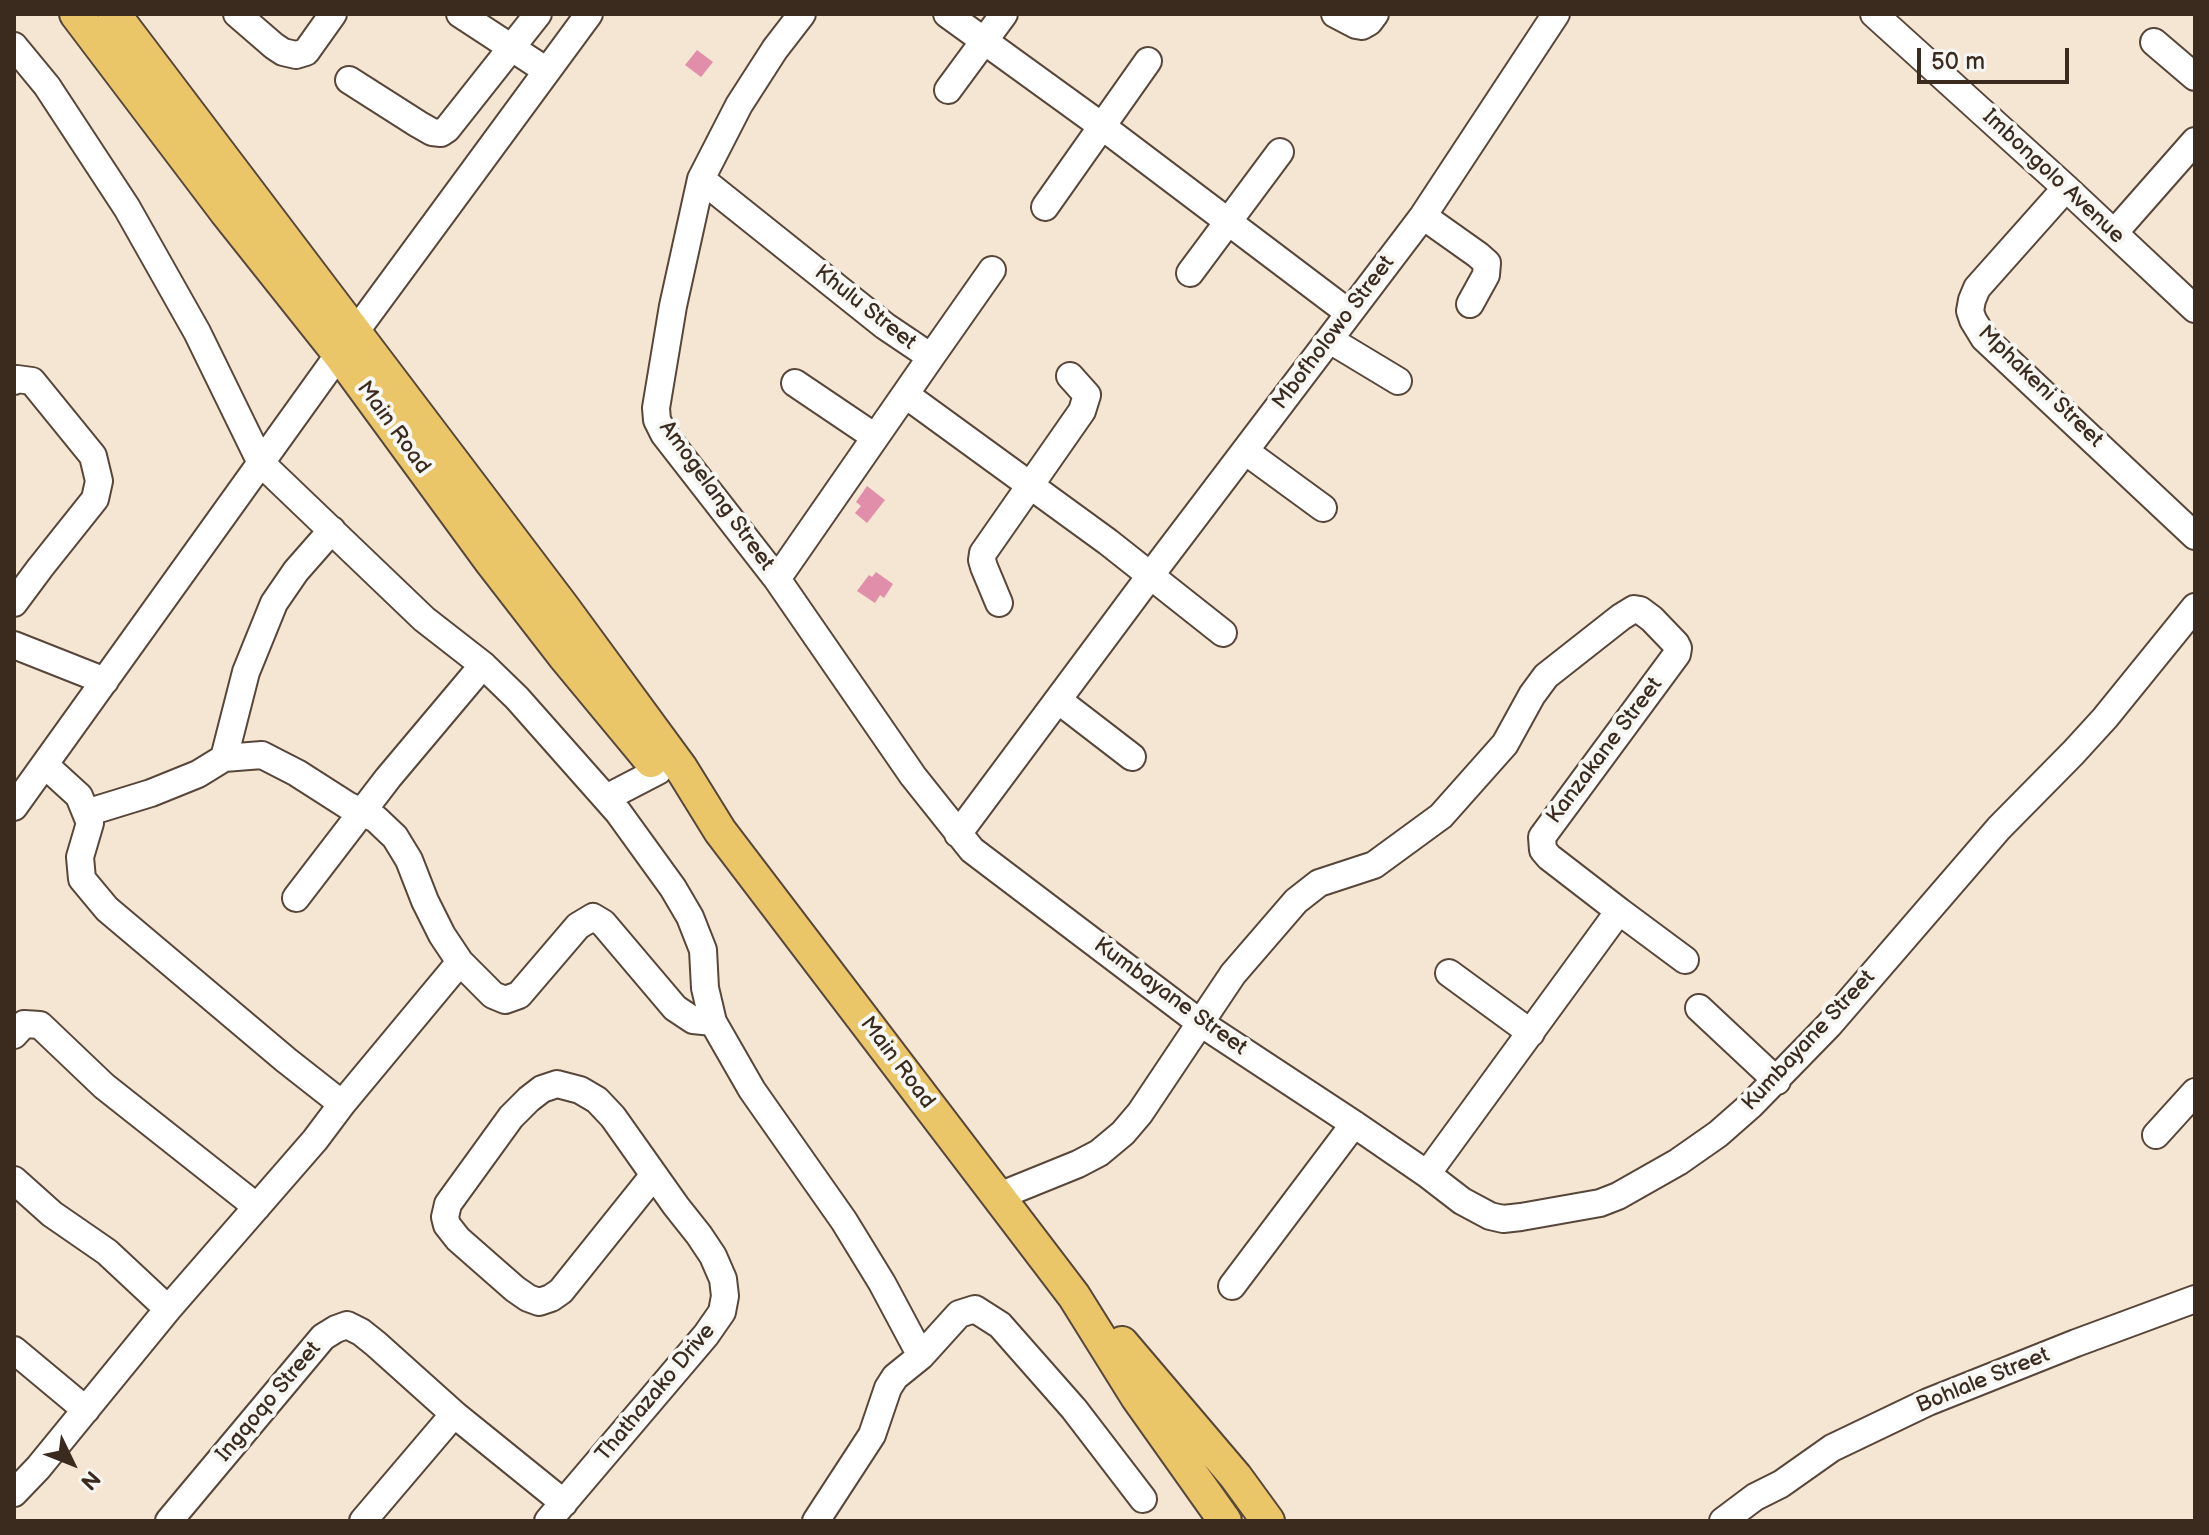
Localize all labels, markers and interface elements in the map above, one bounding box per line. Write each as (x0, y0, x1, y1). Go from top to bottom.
scale bar (1921, 32, 2073, 82)
text: 50 m (1931, 47, 1985, 76)
street label: Imbongolo Avenue (1976, 104, 2130, 250)
street label: Mbofholowo Street (1268, 251, 1400, 415)
street label: Khulu Street (809, 260, 921, 356)
street label: Mphakeni Street (1972, 321, 2108, 453)
street label: Main Road (351, 377, 435, 479)
street label: Amogelang Street (653, 416, 779, 576)
street label: Kanzakane Street (1541, 673, 1669, 829)
street label: Kumbayane Street (1088, 933, 1252, 1061)
street label: Kumbayane Street (1737, 965, 1881, 1117)
street label: Main Road (854, 1012, 940, 1114)
street label: Thathazako Drive (591, 1319, 721, 1467)
street label: Ingqoqo Street (211, 1336, 327, 1468)
street label: Bohlale Street (1913, 1342, 2053, 1420)
north arrow (32, 1423, 112, 1503)
text: N (74, 1464, 105, 1495)

